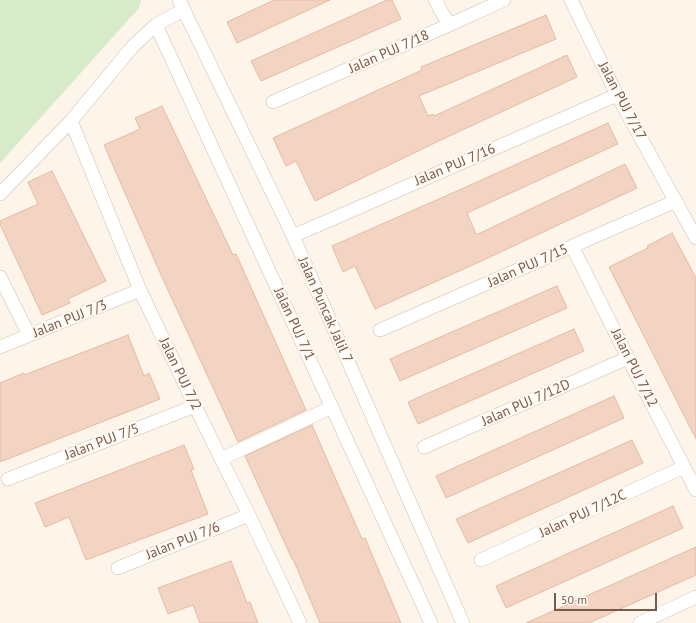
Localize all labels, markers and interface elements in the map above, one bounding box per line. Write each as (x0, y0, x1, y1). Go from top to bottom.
street label: Jalan PUJ 7/18 (346, 27, 432, 77)
street label: Jalan PUJ 7/17 (594, 59, 650, 143)
street label: Jalan PUJ 7/16 (412, 140, 498, 190)
street label: Jalan PUJ 7/15 (485, 241, 571, 291)
street label: Jalan Puncak Jalil 7 (294, 255, 356, 365)
street label: Jalan PUJ 7/1 (270, 285, 318, 363)
street label: Jalan PUJ 7/3 (30, 297, 110, 341)
street label: Jalan PUJ 7/12 (607, 326, 661, 410)
street label: Jalan PUJ 7/2 (155, 335, 205, 413)
street label: Jalan PUJ 7/12D (479, 376, 573, 430)
street label: Jalan PUJ 7/5 (62, 420, 142, 464)
street label: Jalan PUJ 7/12C (537, 487, 629, 541)
street label: Jalan PUJ 7/6 (143, 519, 223, 563)
scale bar (556, 585, 659, 611)
text: 50 m (561, 592, 587, 607)

